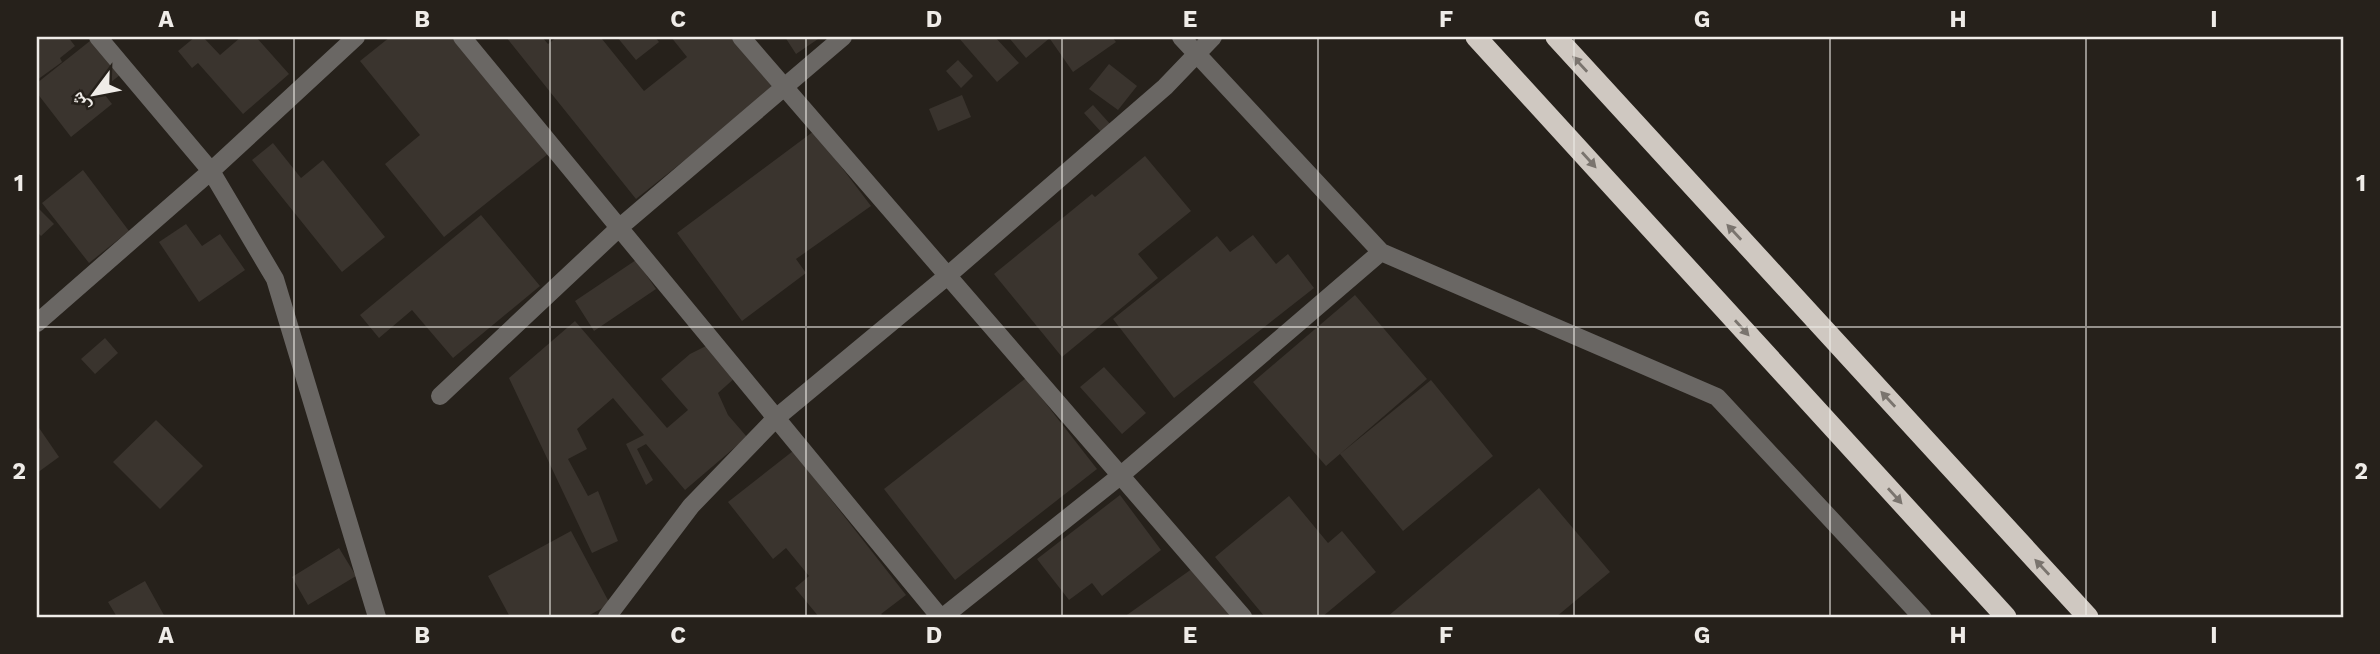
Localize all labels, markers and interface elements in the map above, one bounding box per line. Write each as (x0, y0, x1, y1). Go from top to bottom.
text: A (158, 6, 174, 33)
text: B (414, 6, 430, 33)
text: C (670, 6, 686, 33)
text: D (926, 6, 942, 33)
text: E (1183, 6, 1197, 33)
text: F (1439, 6, 1453, 33)
text: G (1694, 6, 1710, 33)
text: H (1949, 6, 1967, 33)
text: I (2210, 6, 2218, 33)
one-way arrow (1573, 56, 1589, 73)
north arrow (60, 60, 130, 130)
text: ش (65, 88, 95, 117)
one-way arrow (1580, 151, 1596, 168)
text: 1 (14, 170, 24, 197)
text: 1 (2356, 170, 2366, 197)
one-way arrow (1726, 223, 1742, 241)
one-way arrow (1734, 319, 1750, 337)
one-way arrow (1880, 390, 1896, 408)
text: 2 (12, 458, 26, 485)
text: 2 (2354, 458, 2368, 485)
one-way arrow (1887, 487, 1903, 504)
one-way arrow (2034, 559, 2050, 576)
text: A (158, 622, 174, 649)
text: B (414, 622, 430, 649)
text: C (670, 622, 686, 649)
text: D (926, 622, 942, 649)
text: E (1183, 622, 1197, 649)
text: F (1439, 622, 1453, 649)
text: G (1694, 622, 1710, 649)
text: H (1949, 622, 1967, 649)
text: I (2210, 622, 2218, 649)

